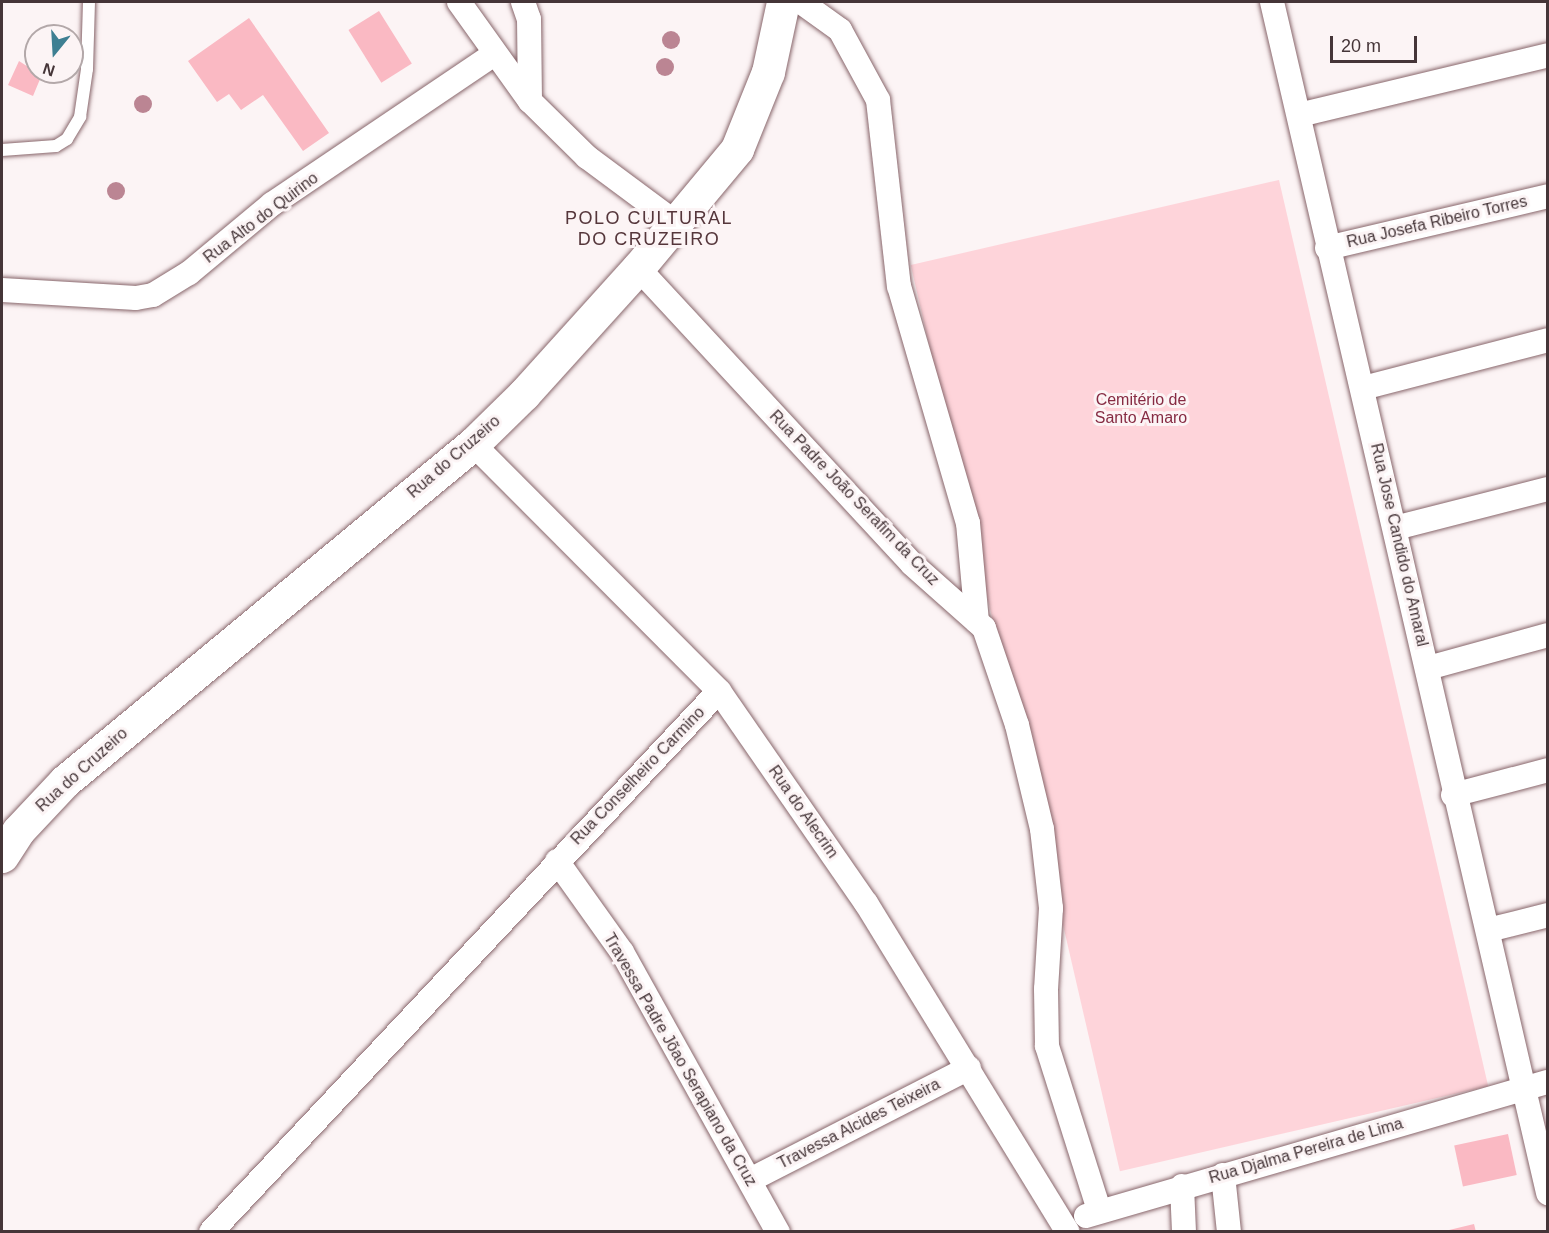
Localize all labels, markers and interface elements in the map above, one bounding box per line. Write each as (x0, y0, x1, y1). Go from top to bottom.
north arrow (24, 24, 84, 84)
scale bar (1333, 24, 1420, 62)
text: 20 m (1341, 36, 1381, 56)
text: N (41, 60, 57, 80)
street label: Rua Alto do Quirino (199, 168, 323, 268)
street label: Rua Josefa Ribeiro Torres (1345, 192, 1529, 252)
district label: POLO CULTURAL DO CRUZEIRO (565, 208, 733, 250)
park label: Cemitério de Santo Amaro (1094, 390, 1188, 428)
street label: Rua Padre João Serafim da Cruz (765, 407, 943, 589)
street label: Rua do Cruzeiro (404, 412, 504, 502)
street label: Rua Jose Candido do Amaral (1366, 441, 1432, 649)
street label: Rua Conselheiro Carmino (567, 703, 709, 849)
street label: Rua do Cruzeiro (32, 724, 132, 816)
street label: Rua do Alecrim (764, 762, 842, 862)
street label: Travessa Padre Jõao Serapiano da Cruz (599, 930, 761, 1190)
street label: Travessa Alcides Teixeira (774, 1074, 944, 1174)
street label: Rua Djalma Pereira de Lima (1207, 1114, 1405, 1188)

